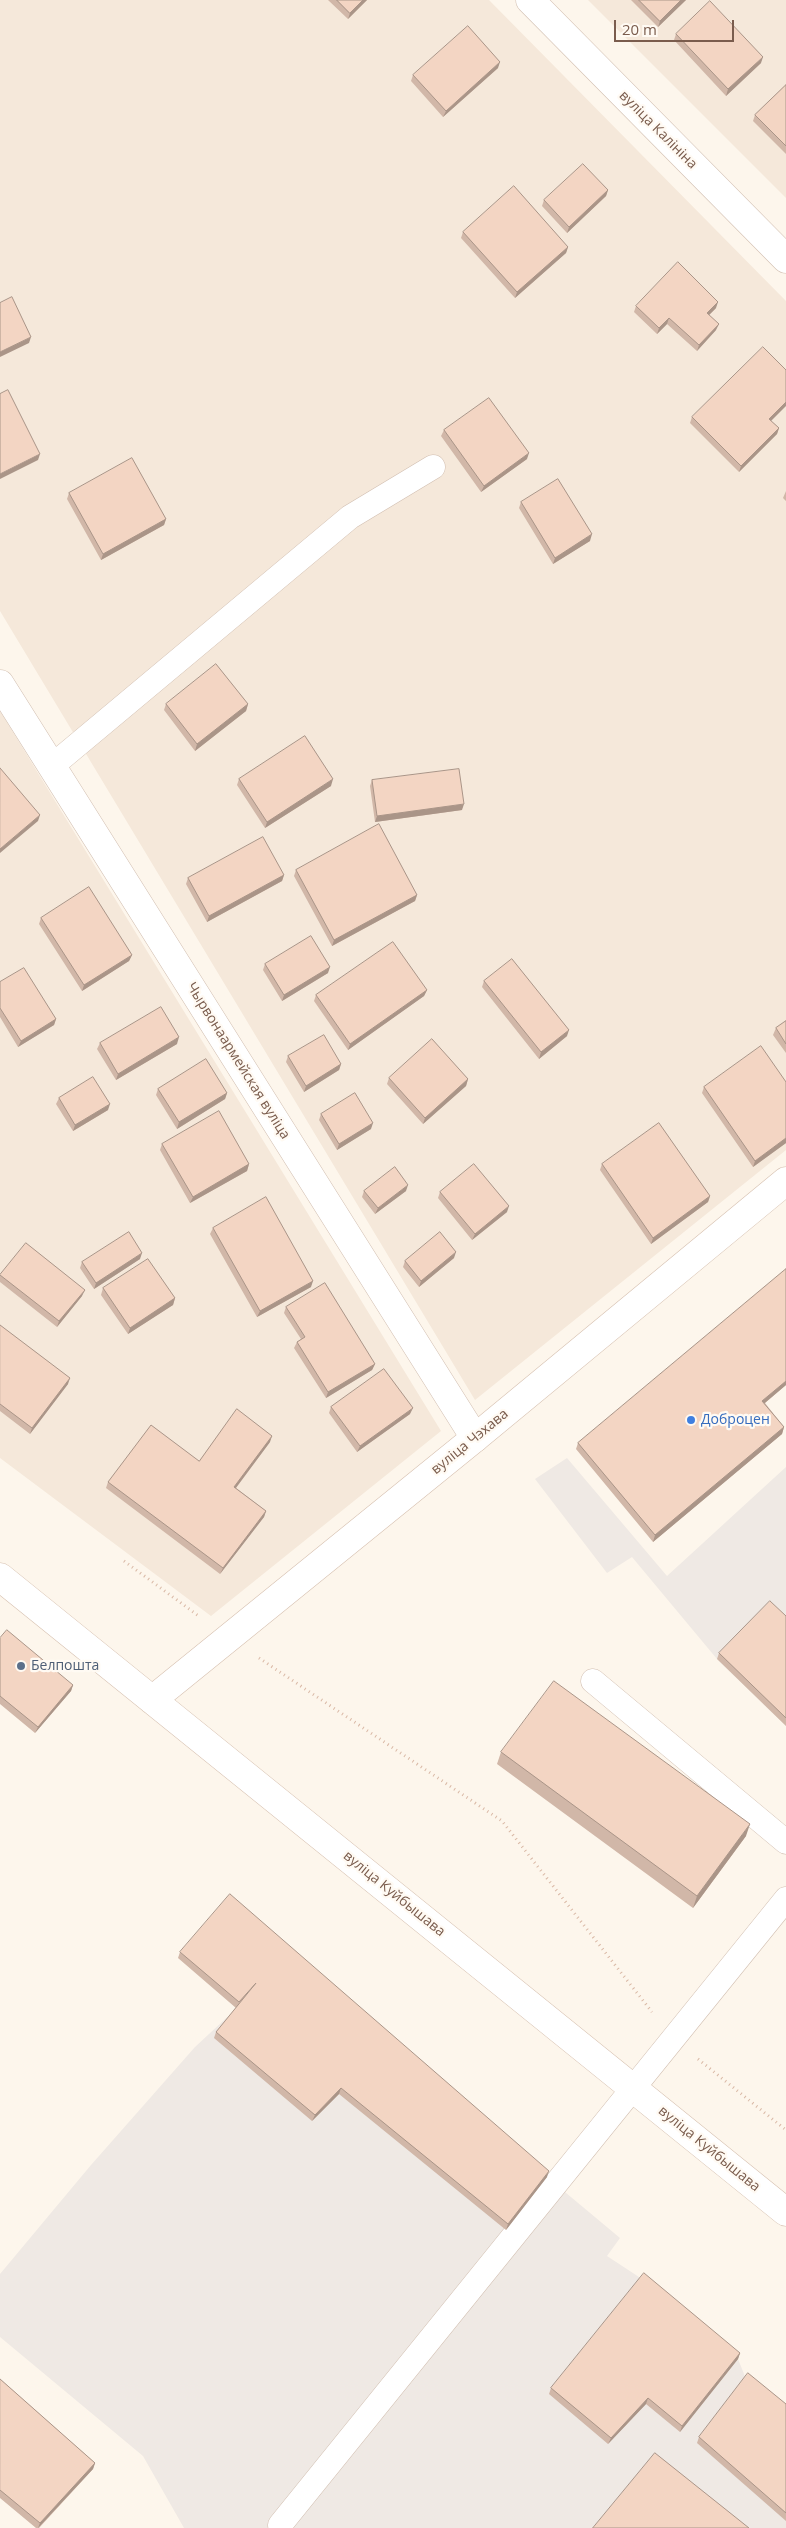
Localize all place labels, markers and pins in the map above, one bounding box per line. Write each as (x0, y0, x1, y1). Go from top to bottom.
place label: Доброцен (701, 1412, 770, 1428)
marker: Доброцен (685, 1414, 697, 1426)
place label: Белпошта (31, 1658, 99, 1674)
marker: Белпошта (15, 1660, 27, 1672)

